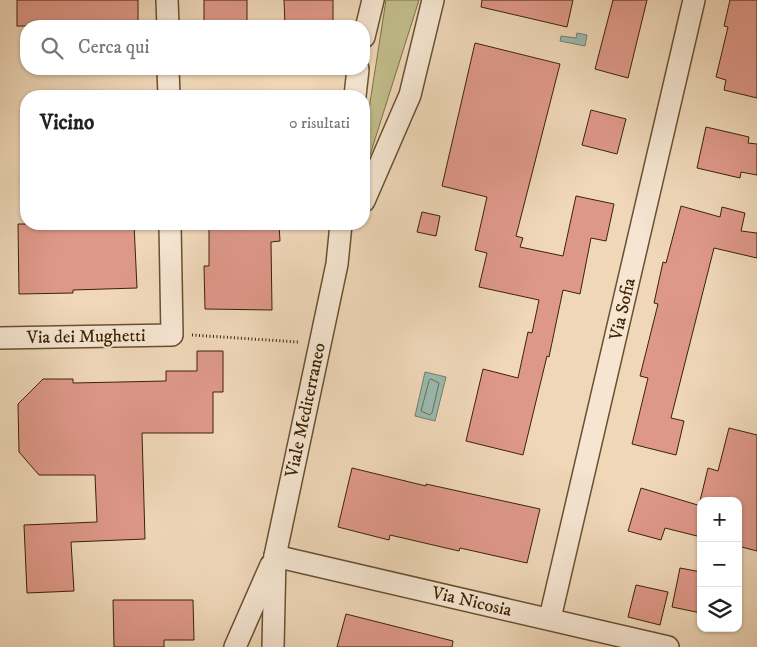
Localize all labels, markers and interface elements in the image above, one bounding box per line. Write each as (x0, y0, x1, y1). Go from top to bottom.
search box (20, 20, 370, 75)
icon: search (38, 34, 66, 62)
text: Cerca qui (78, 36, 149, 59)
text: Vicino (40, 110, 94, 136)
text: 0 risultati (289, 113, 350, 133)
street label: Via Sofia (605, 276, 641, 344)
street label: Via dei Mughetti (25, 325, 146, 349)
street label: Viale Mediterraneo (281, 341, 331, 481)
map controls (697, 497, 742, 632)
button: + (697, 497, 742, 542)
button: − (697, 542, 742, 587)
street label: Via Nicosia (429, 582, 514, 622)
button: layers (697, 587, 742, 632)

